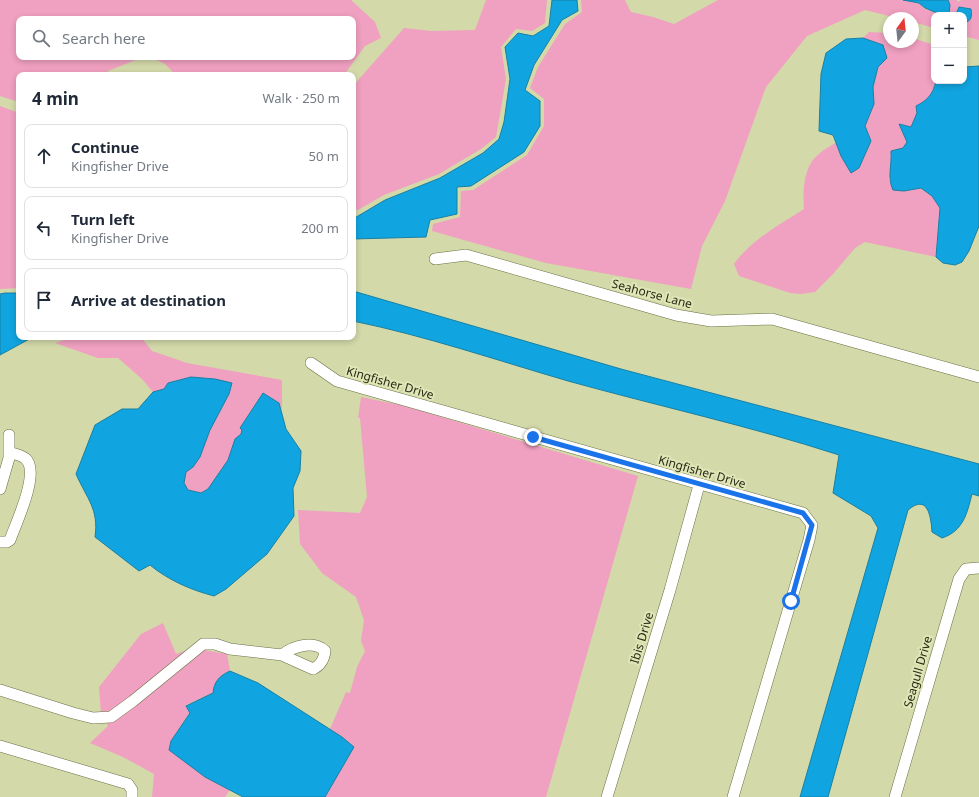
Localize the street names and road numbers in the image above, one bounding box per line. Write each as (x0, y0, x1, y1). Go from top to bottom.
street label: Seahorse Lane (610, 275, 694, 312)
street label: Kingfisher Drive (344, 362, 436, 403)
street label: Kingfisher Drive (656, 451, 748, 492)
street label: Ibis Drive (626, 610, 657, 666)
street label: Seagull Drive (899, 634, 936, 710)

